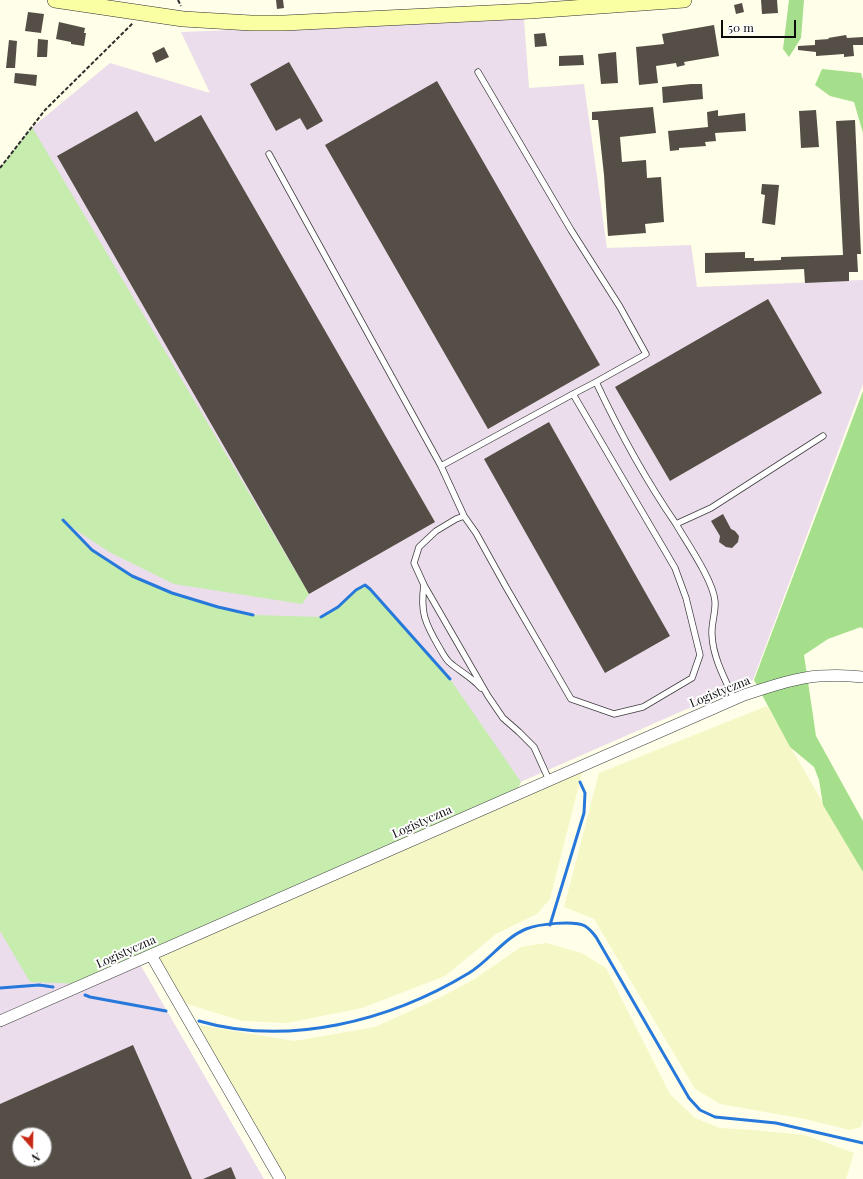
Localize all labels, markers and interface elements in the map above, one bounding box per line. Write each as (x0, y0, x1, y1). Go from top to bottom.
scale bar (723, 12, 798, 38)
text: 50 m (728, 19, 754, 35)
street label: Logistyczna (688, 673, 752, 711)
street label: Logistyczna (390, 802, 454, 842)
street label: Logistyczna (94, 932, 158, 972)
north arrow (12, 1127, 52, 1167)
text: N (30, 1149, 42, 1166)

